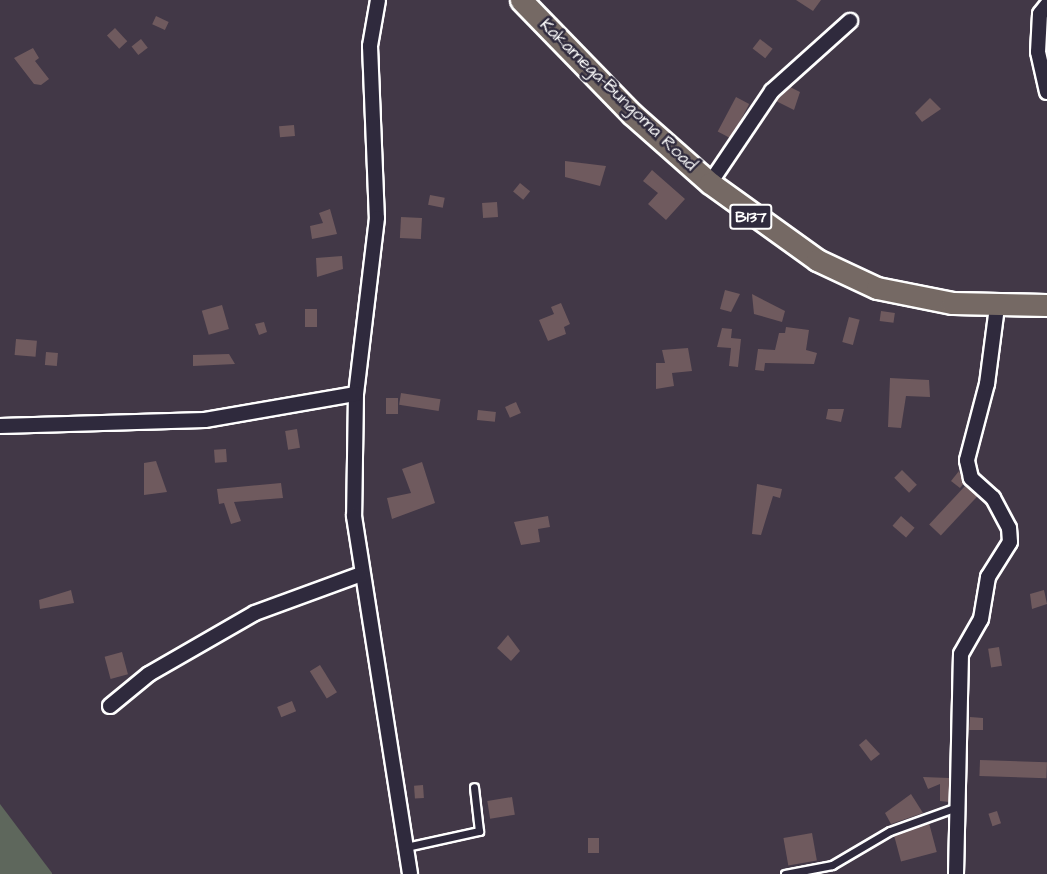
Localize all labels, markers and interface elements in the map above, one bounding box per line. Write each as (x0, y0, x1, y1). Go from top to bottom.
street label: Kakamega-Bungoma Road (535, 14, 701, 176)
road number: B137 (728, 204, 774, 230)

